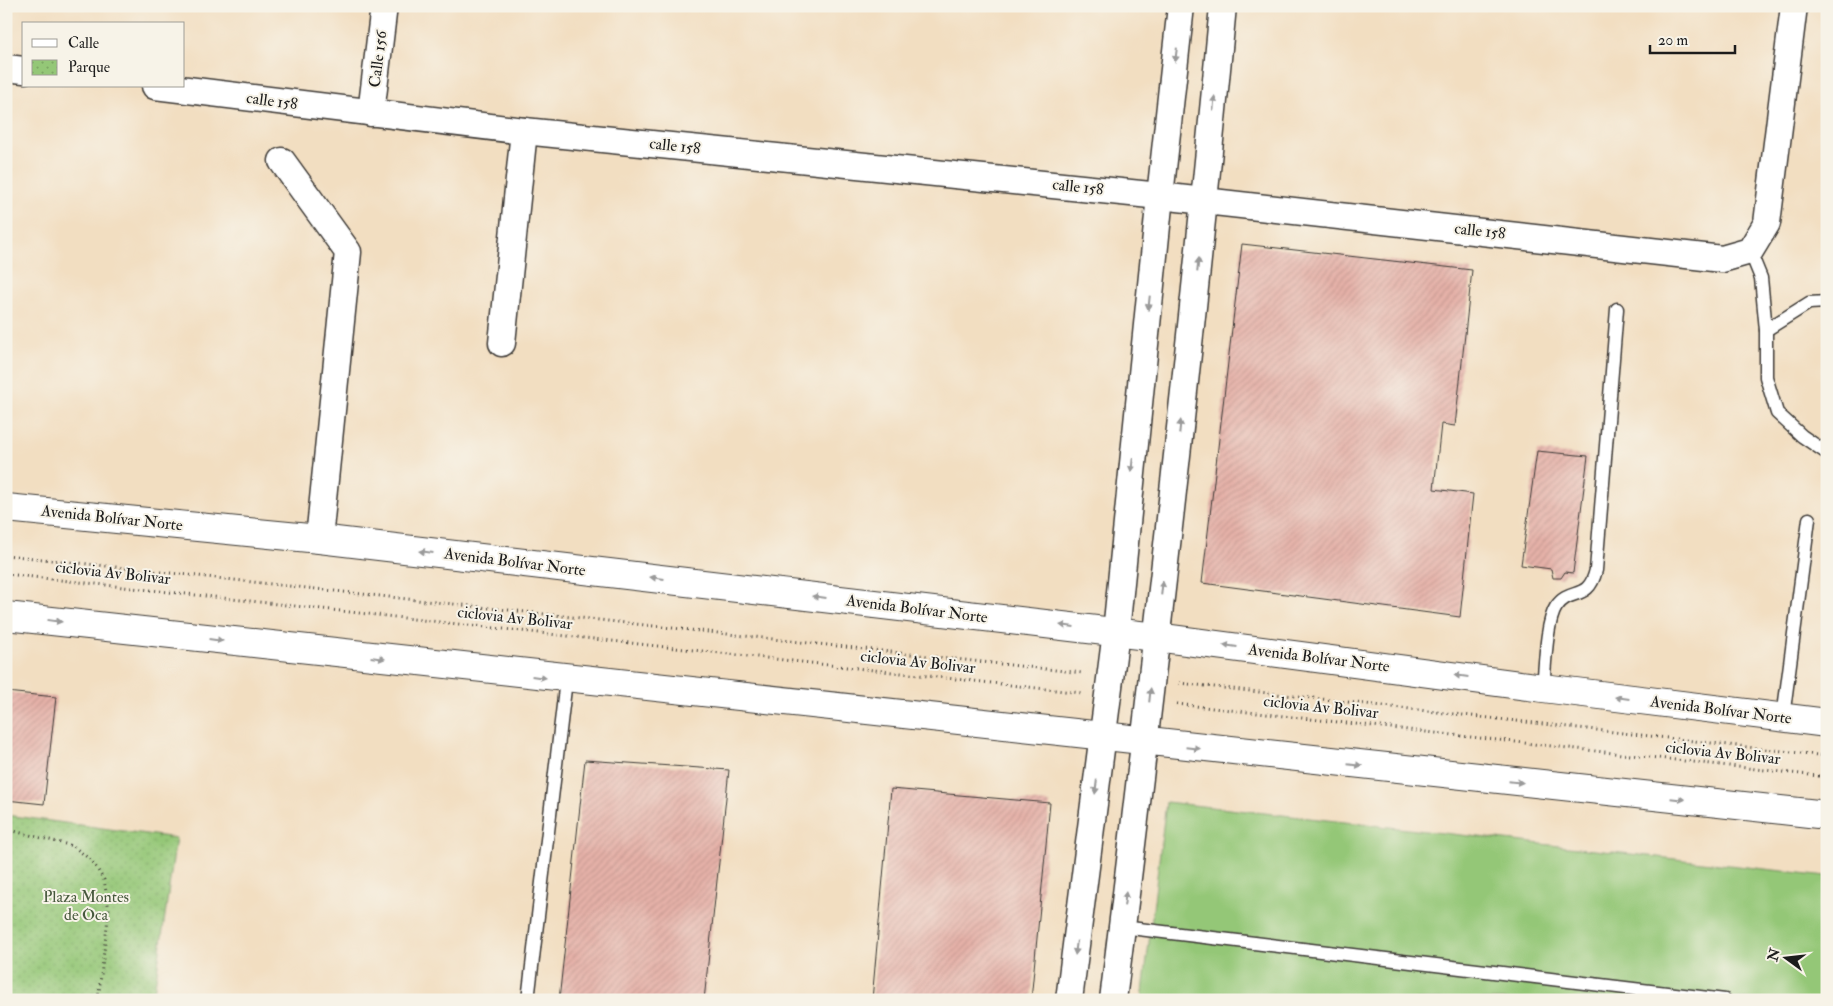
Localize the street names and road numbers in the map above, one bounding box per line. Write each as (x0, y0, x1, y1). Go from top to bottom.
street label: Calle 156 (365, 29, 392, 89)
street label: calle 158 (245, 88, 299, 114)
street label: calle 158 (648, 133, 702, 159)
street label: calle 158 (1051, 174, 1105, 200)
street label: calle 158 (1453, 218, 1507, 244)
street label: Avenida Bolívar Norte (39, 501, 184, 535)
street label: Avenida Bolívar Norte (442, 543, 587, 581)
street label: ciclovia Av Bolivar (54, 557, 172, 589)
street label: Avenida Bolívar Norte (844, 590, 989, 628)
street label: ciclovia Av Bolivar (456, 602, 574, 634)
street label: Avenida Bolívar Norte (1246, 639, 1391, 677)
street label: ciclovia Av Bolivar (859, 646, 977, 678)
street label: ciclovia Av Bolivar (1262, 691, 1380, 723)
street label: Avenida Bolívar Norte (1648, 691, 1793, 729)
street label: ciclovia Av Bolivar (1664, 737, 1782, 769)

